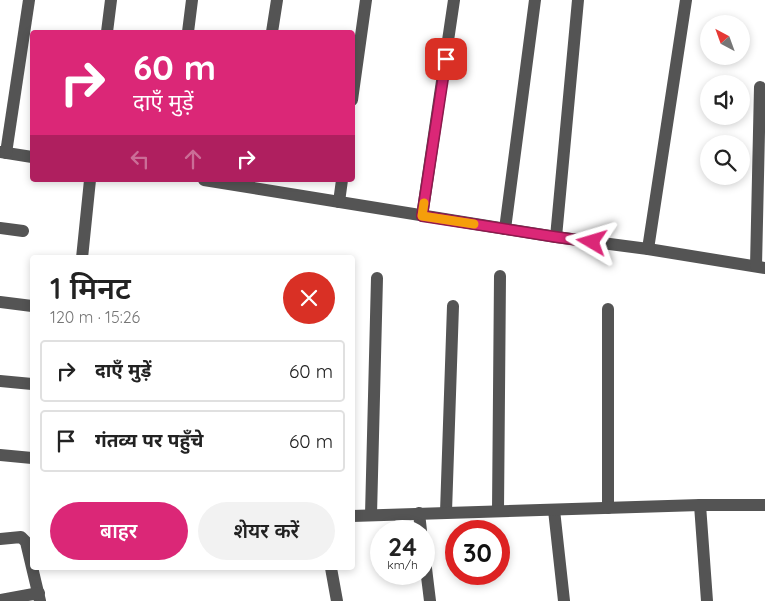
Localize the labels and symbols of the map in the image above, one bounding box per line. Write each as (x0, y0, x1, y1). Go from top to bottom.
north arrow (700, 15, 750, 65)
pin (425, 38, 467, 80)
position arrow (565, 215, 617, 267)
speed limit sign: 30 (445, 520, 510, 585)

